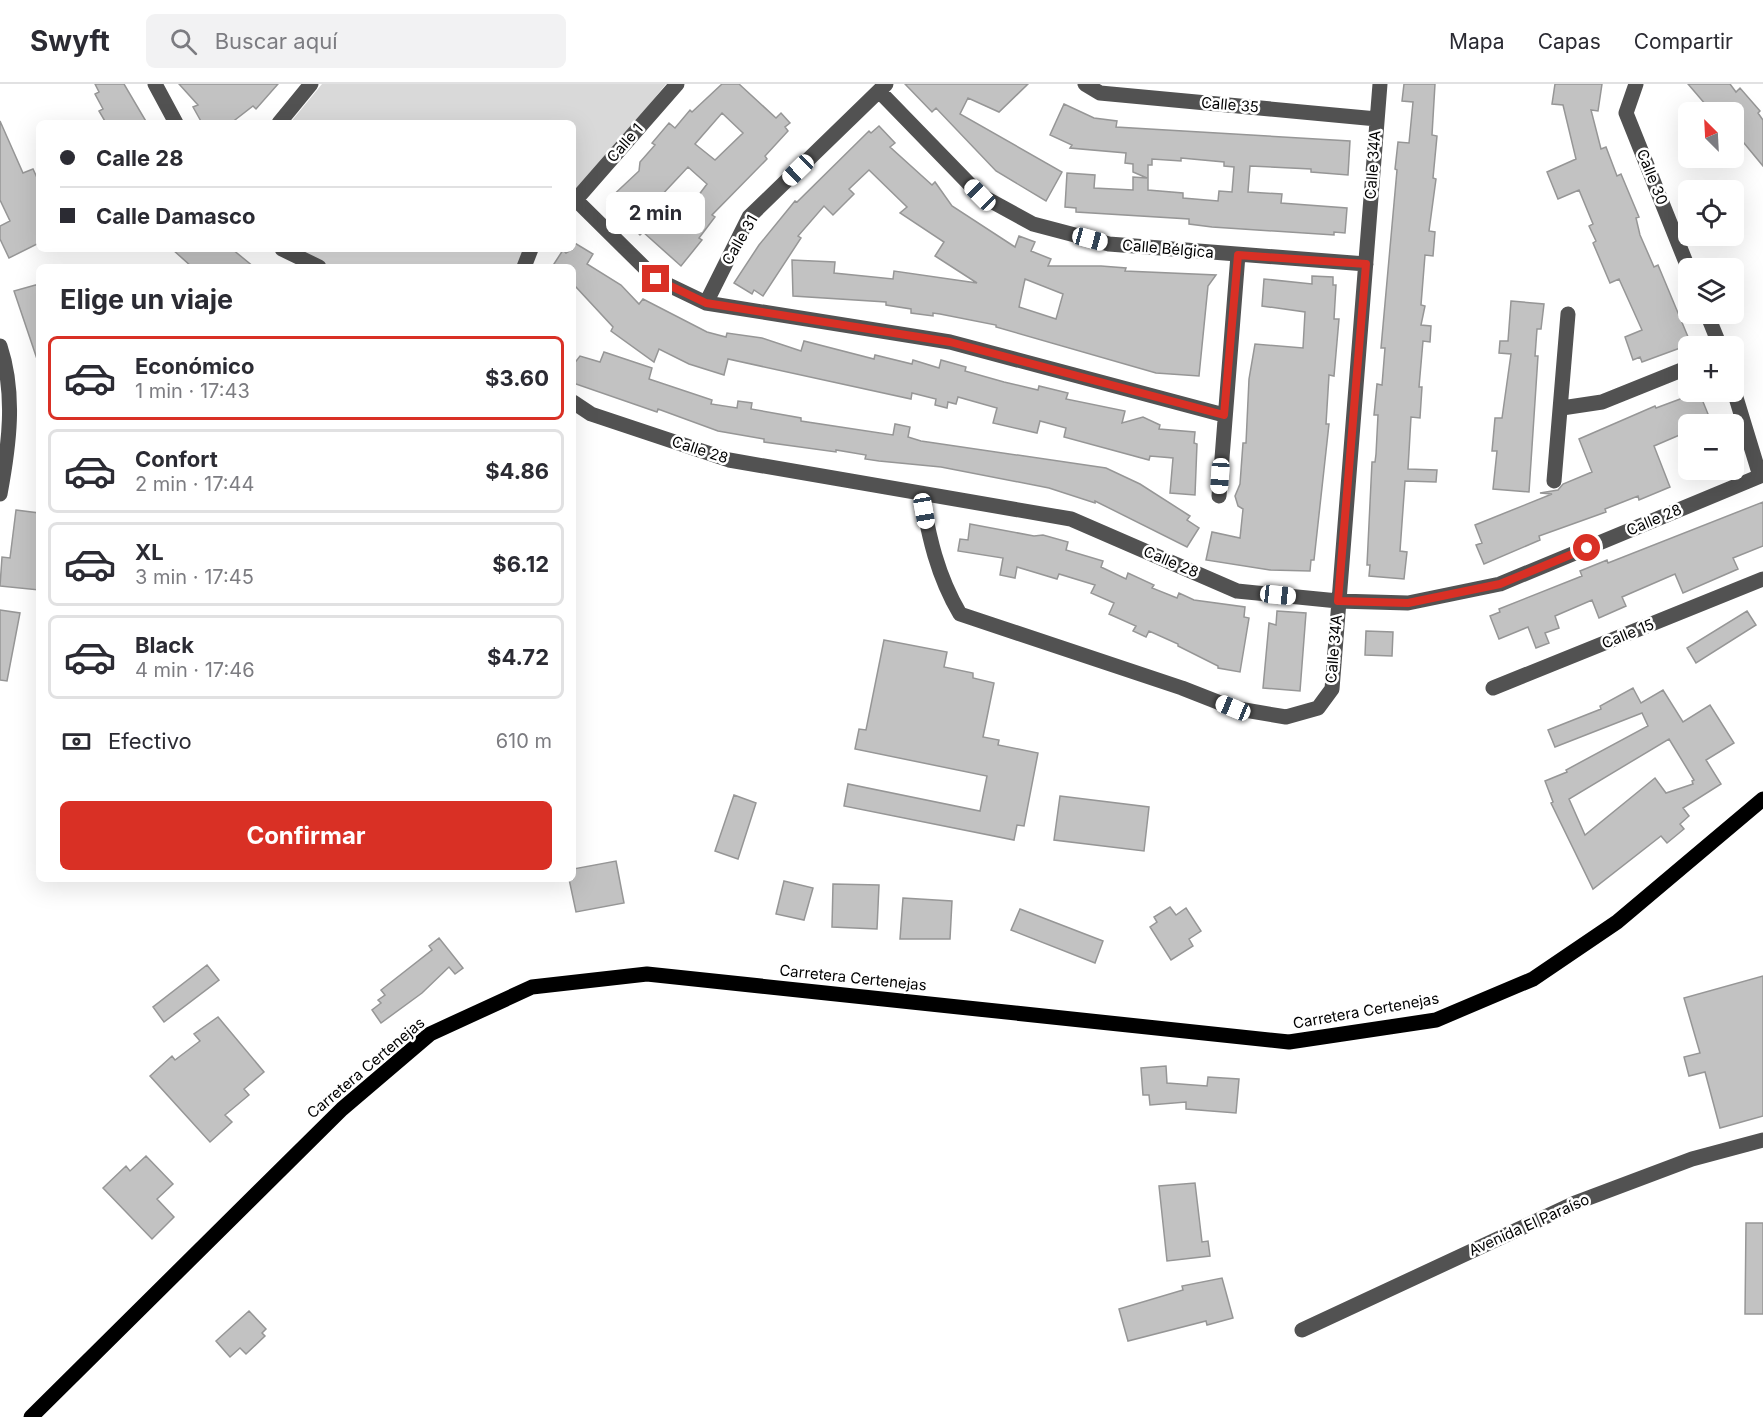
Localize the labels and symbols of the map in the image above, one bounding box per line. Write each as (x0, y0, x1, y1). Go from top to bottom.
street label: Calle 35 (1200, 93, 1260, 116)
north arrow (1678, 102, 1744, 168)
street label: Calle 1 (602, 119, 647, 166)
street label: Calle 34A (1361, 130, 1384, 200)
street label: Calle 30 (1633, 146, 1672, 207)
car (779, 151, 817, 189)
car (961, 176, 999, 214)
callout: 2 min (606, 192, 706, 234)
street label: Calle 31 (718, 211, 762, 268)
car (1070, 226, 1110, 252)
street label: Calle Bélgica (1121, 235, 1215, 262)
route end (642, 265, 669, 292)
street label: Calle 28 (670, 432, 731, 468)
car (1210, 457, 1230, 495)
car (912, 492, 936, 530)
street label: Calle 28 (1623, 499, 1684, 540)
route start (1573, 534, 1600, 561)
street label: Calle 28 (1141, 541, 1202, 582)
car (1259, 584, 1297, 606)
street label: Calle 34A (1321, 614, 1346, 684)
street label: Calle 15 (1599, 614, 1657, 653)
car (1213, 693, 1253, 723)
street label: Carretera Certenejas (779, 960, 928, 995)
street label: Carretera Certenejas (1291, 988, 1440, 1033)
street label: Carretera Certenejas (303, 1013, 428, 1122)
street label: Avenida El Paraíso (1466, 1189, 1592, 1260)

